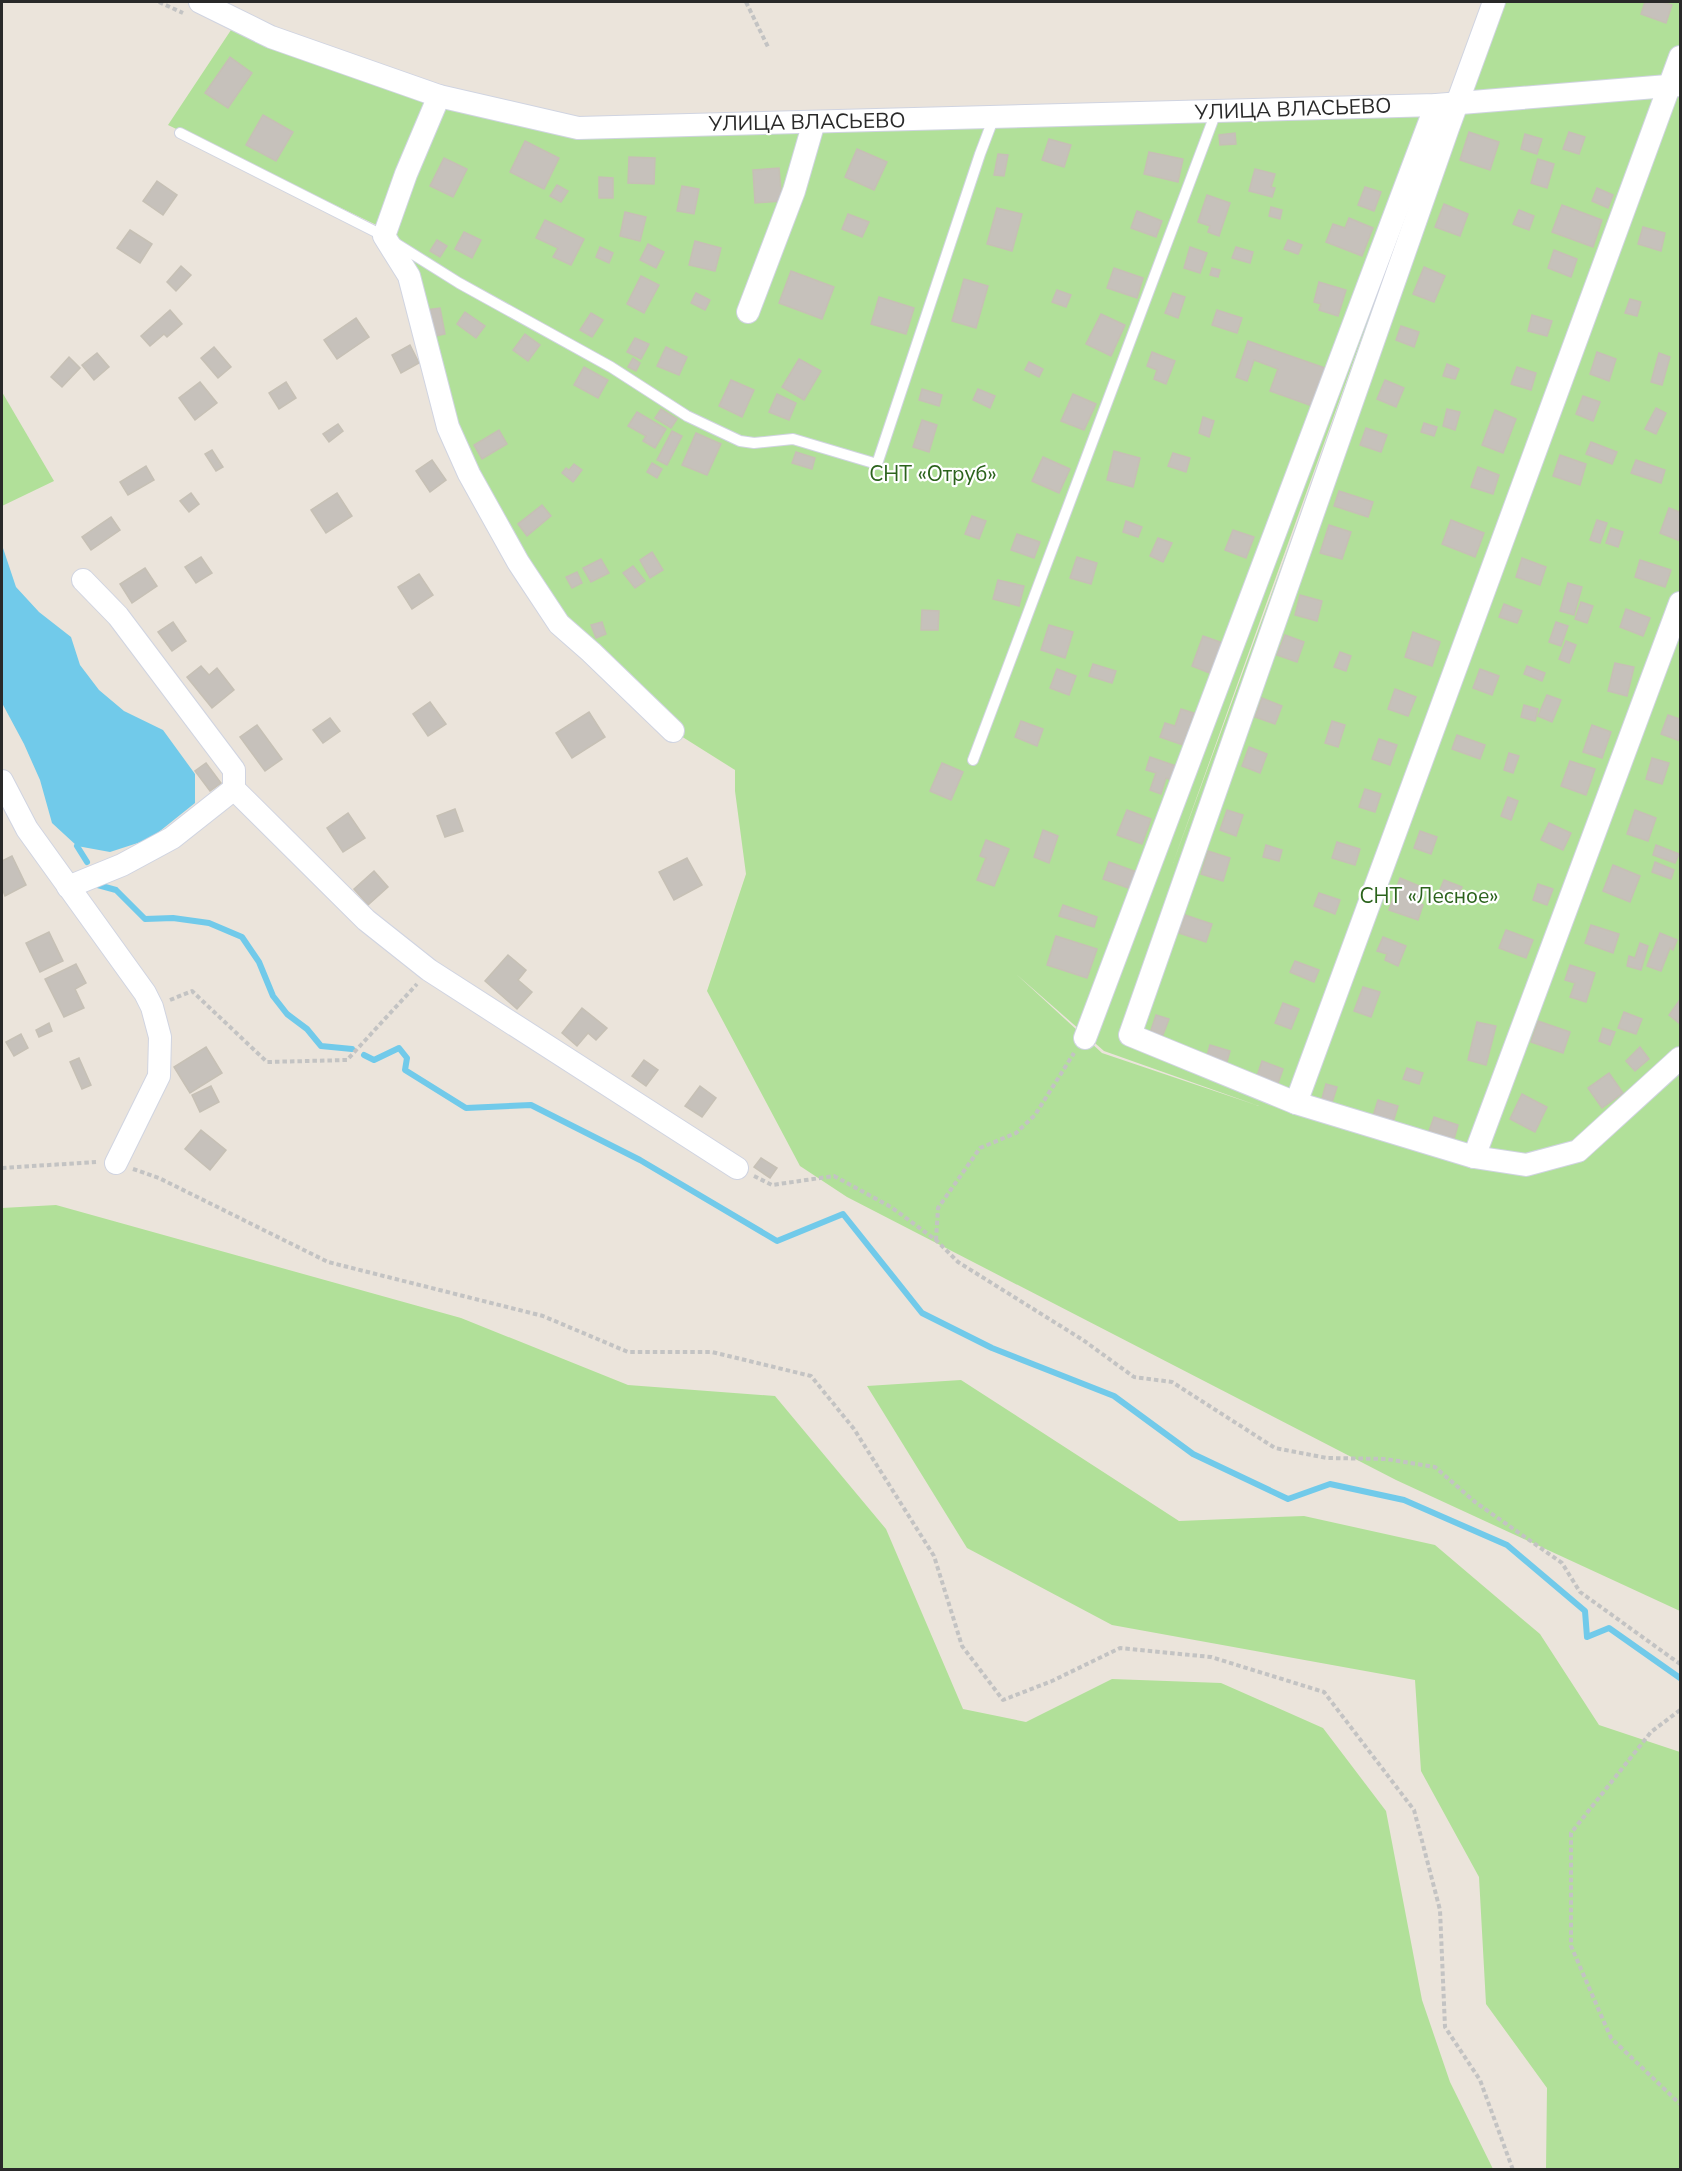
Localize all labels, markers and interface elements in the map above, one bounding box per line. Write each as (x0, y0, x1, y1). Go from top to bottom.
street label: УЛИЦА ВЛАСЬЕВО (1193, 92, 1392, 126)
street label: УЛИЦА ВЛАСЬЕВО (707, 106, 906, 138)
park label: СНТ «Отруб» (869, 460, 997, 488)
park label: СНТ «Лесное» (1359, 882, 1499, 910)

